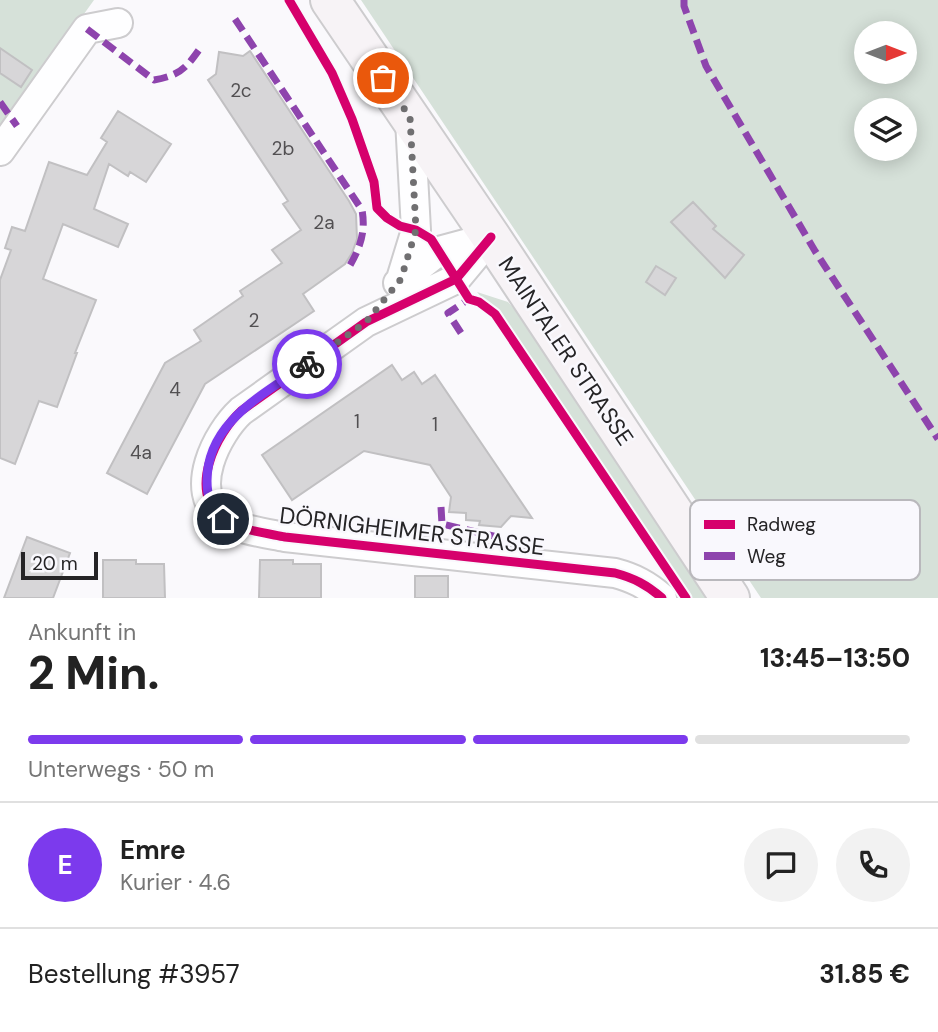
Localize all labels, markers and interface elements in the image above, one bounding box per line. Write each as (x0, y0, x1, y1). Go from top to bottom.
north arrow (854, 21, 917, 84)
map controls (854, 21, 917, 161)
pin (353, 48, 413, 108)
icon: bag (364, 59, 402, 97)
house number: 2c (230, 78, 252, 103)
button: layers (854, 98, 917, 161)
house number: 2b (272, 136, 294, 161)
house number: 2a (313, 210, 335, 235)
street label: MAINTALER STRASSE (492, 251, 640, 451)
house number: 2 (249, 308, 260, 333)
courier (272, 329, 342, 399)
icon: bike (288, 345, 326, 383)
house number: 4 (169, 377, 181, 402)
house number: 1 (354, 409, 360, 434)
house number: 1 (432, 412, 438, 437)
house number: 4a (130, 440, 152, 465)
pin (193, 489, 253, 549)
icon: home (204, 500, 242, 538)
street label: DÖRNIGHEIMER STRASSE (278, 500, 546, 562)
legend (690, 500, 920, 580)
text: Radweg (747, 512, 816, 537)
text: Weg (747, 544, 786, 569)
scale bar (21, 549, 98, 581)
text: 20 m (32, 551, 78, 576)
text: Ankunft in (28, 617, 136, 647)
text: 13:45–13:50 (760, 641, 910, 675)
text: 2 Min. (28, 643, 159, 703)
text: Unterwegs · 50 m (28, 754, 214, 784)
button: chat (744, 828, 818, 902)
button: phone (836, 828, 910, 902)
text: Emre (120, 833, 186, 867)
text: E (57, 848, 73, 882)
text: Kurier · 4.6 (120, 867, 231, 897)
text: Bestellung #3957 (28, 957, 240, 991)
text: 31.85 € (819, 957, 910, 991)

